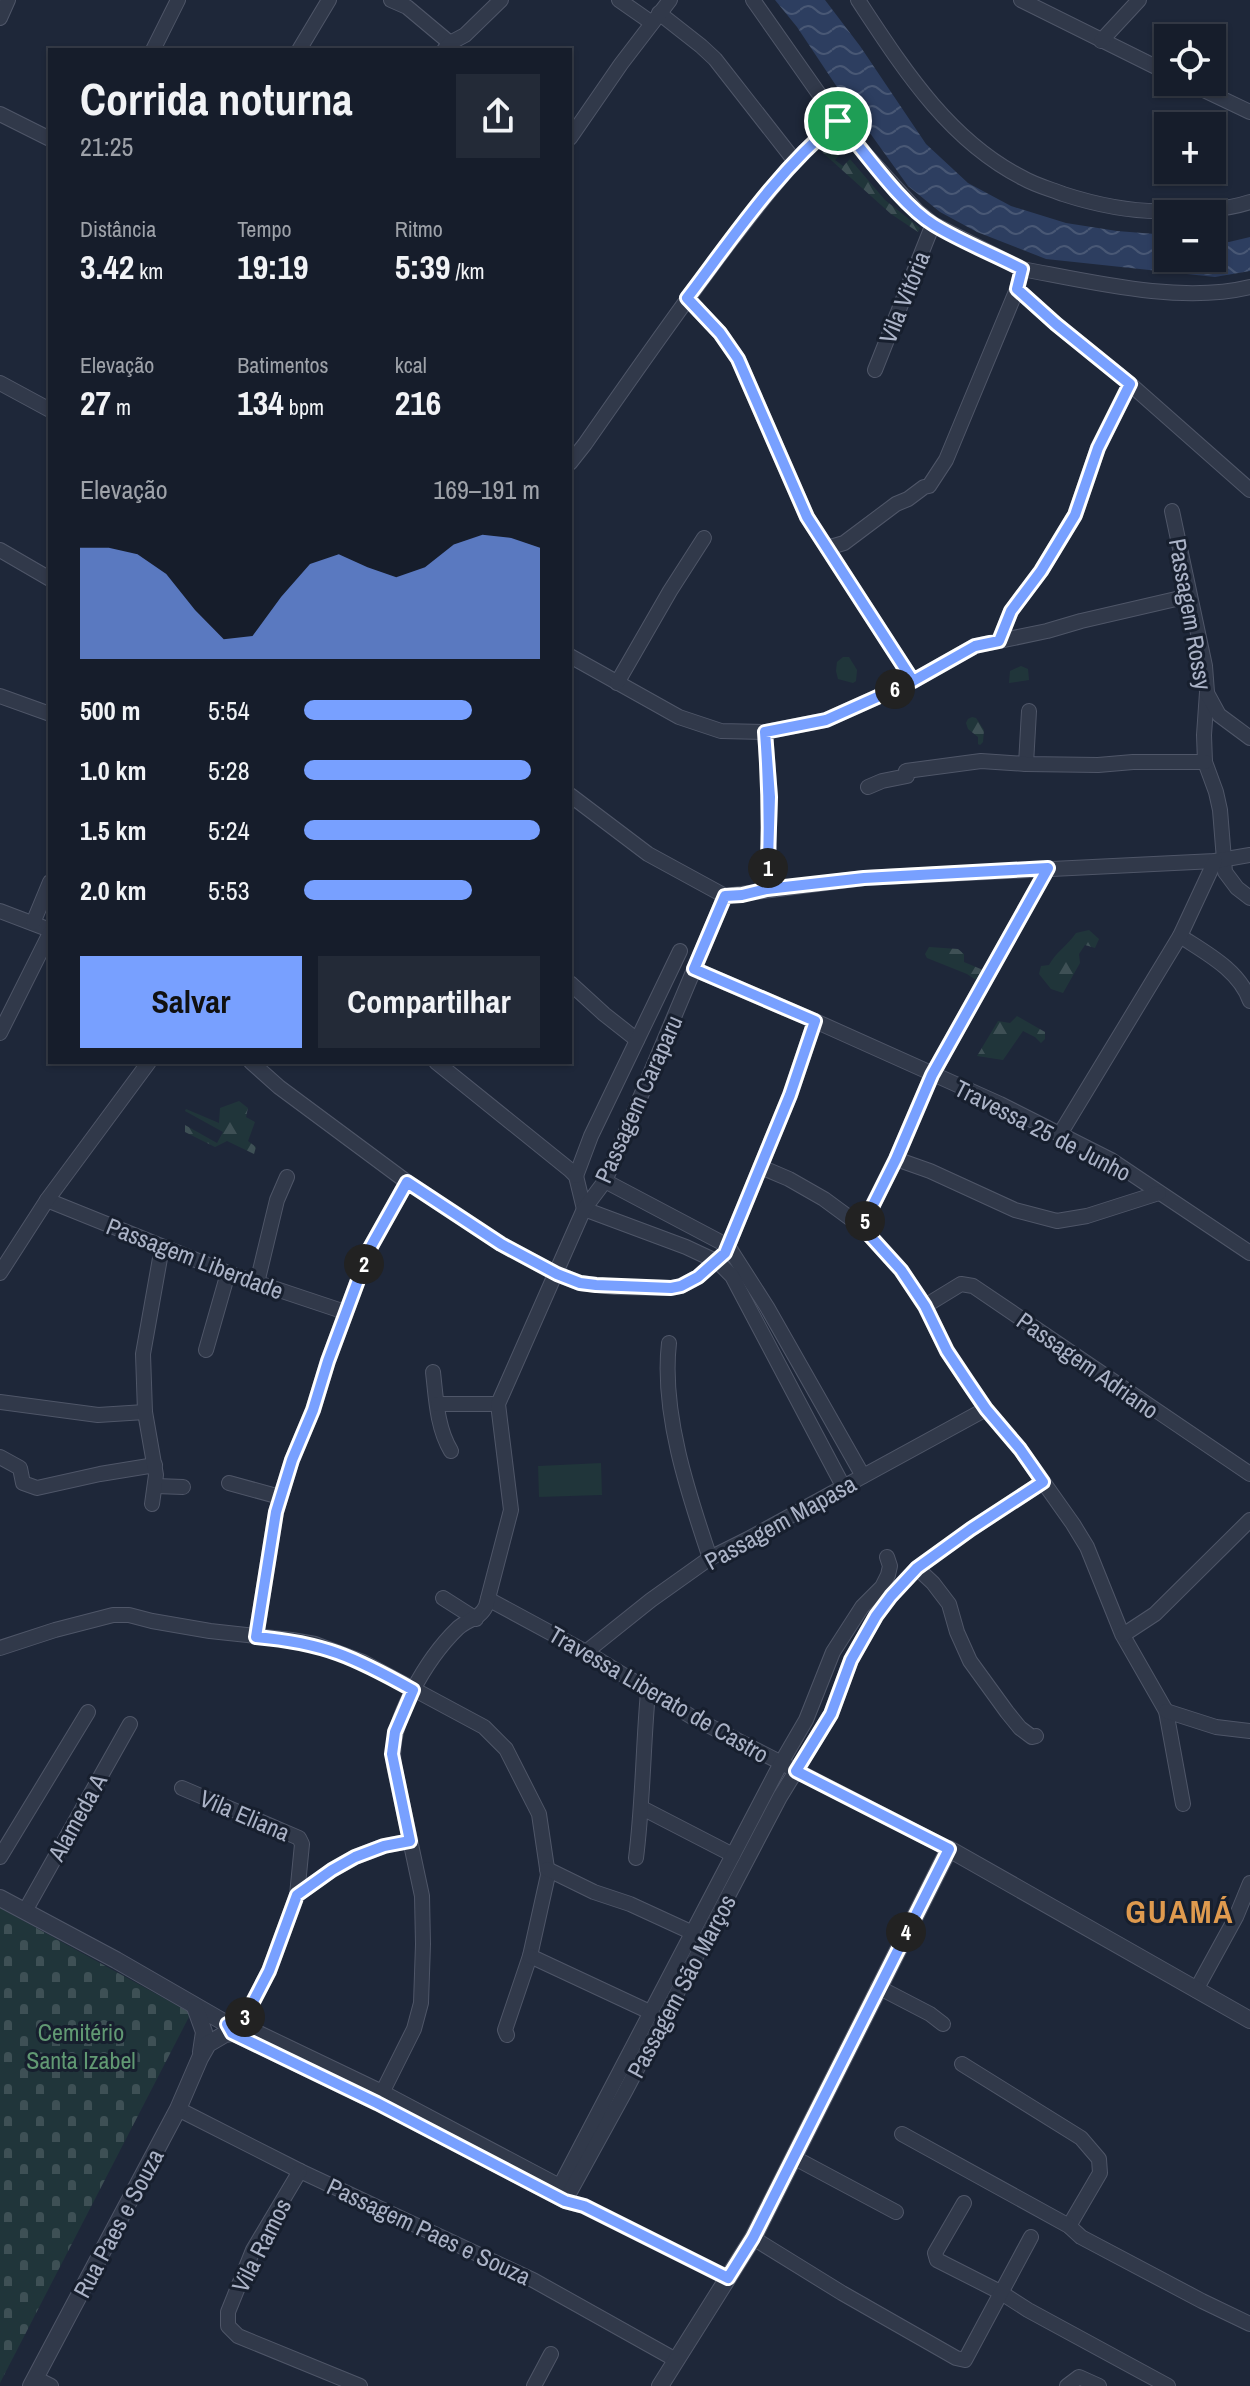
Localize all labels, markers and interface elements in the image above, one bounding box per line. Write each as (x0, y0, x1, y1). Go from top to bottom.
map controls (1154, 24, 1226, 272)
button: locate (1154, 24, 1226, 96)
text: Corrida noturna (80, 69, 353, 129)
button: share (456, 74, 540, 158)
pin (804, 87, 872, 155)
icon: arrive (816, 99, 860, 143)
button: + (1154, 112, 1226, 184)
text: 21:25 (80, 129, 133, 164)
button: − (1154, 200, 1226, 272)
text: Distância (80, 214, 156, 244)
text: Tempo (237, 214, 291, 244)
text: Ritmo (395, 214, 443, 244)
text: 3.42 (80, 244, 134, 290)
text: 19:19 (237, 244, 309, 290)
text: 5:39 (395, 244, 450, 290)
street label: Vila Vitória (871, 246, 937, 348)
text: km (134, 256, 163, 286)
text: /km (450, 256, 485, 286)
text: Elevação (80, 350, 154, 380)
text: Batimentos (237, 350, 329, 380)
text: kcal (395, 350, 427, 380)
text: 27 (80, 380, 111, 426)
text: 134 (237, 380, 284, 426)
text: 216 (395, 380, 441, 426)
text: m (111, 392, 131, 422)
text: bpm (284, 392, 324, 422)
text: Elevação (80, 472, 168, 507)
text: 169–191 m (433, 472, 540, 507)
street label: Passagem Rossy (1162, 536, 1220, 692)
pin: 6 (875, 669, 915, 709)
text: 6 (890, 674, 900, 704)
text: 500 m (80, 693, 140, 728)
text: 5:54 (208, 693, 250, 728)
text: 1.0 km (80, 753, 146, 788)
text: 5:28 (208, 753, 250, 788)
text: 1.5 km (80, 813, 146, 848)
text: 5:24 (208, 813, 250, 848)
pin: 1 (748, 848, 788, 888)
text: 1 (763, 853, 773, 883)
text: 2.0 km (80, 873, 146, 908)
text: 5:53 (208, 873, 250, 908)
button: Salvar (80, 956, 302, 1048)
button: Compartilhar (318, 956, 540, 1048)
street label: Passagem Caraparu (587, 1010, 689, 1188)
street label: Travessa 25 de Junho (949, 1072, 1137, 1188)
pin: 5 (845, 1201, 885, 1241)
text: 5 (860, 1206, 870, 1236)
street label: Passagem Liberdade (102, 1210, 288, 1306)
pin: 2 (344, 1244, 384, 1284)
text: 2 (359, 1249, 369, 1279)
street label: Passagem Adriano (1011, 1304, 1165, 1426)
street label: Passagem Mapasa (699, 1467, 861, 1577)
street label: Travessa Liberato de Castro (543, 1618, 775, 1770)
street label: Alameda A (39, 1767, 114, 1867)
street label: Vila Eliana (195, 1782, 295, 1848)
street label: Passagem São Marços (619, 1889, 743, 2083)
district label: GUAMÁ (1125, 1890, 1235, 1933)
pin: 4 (886, 1912, 926, 1952)
text: 4 (901, 1917, 911, 1947)
pin: 3 (225, 1997, 265, 2037)
text: 3 (240, 2002, 250, 2032)
park label: Cemitério Santa Izabel (26, 2016, 136, 2076)
street label: Rua Paes e Souza (65, 2143, 171, 2303)
street label: Passagem Paes e Souza (322, 2170, 536, 2292)
street label: Vila Ramos (224, 2193, 298, 2297)

